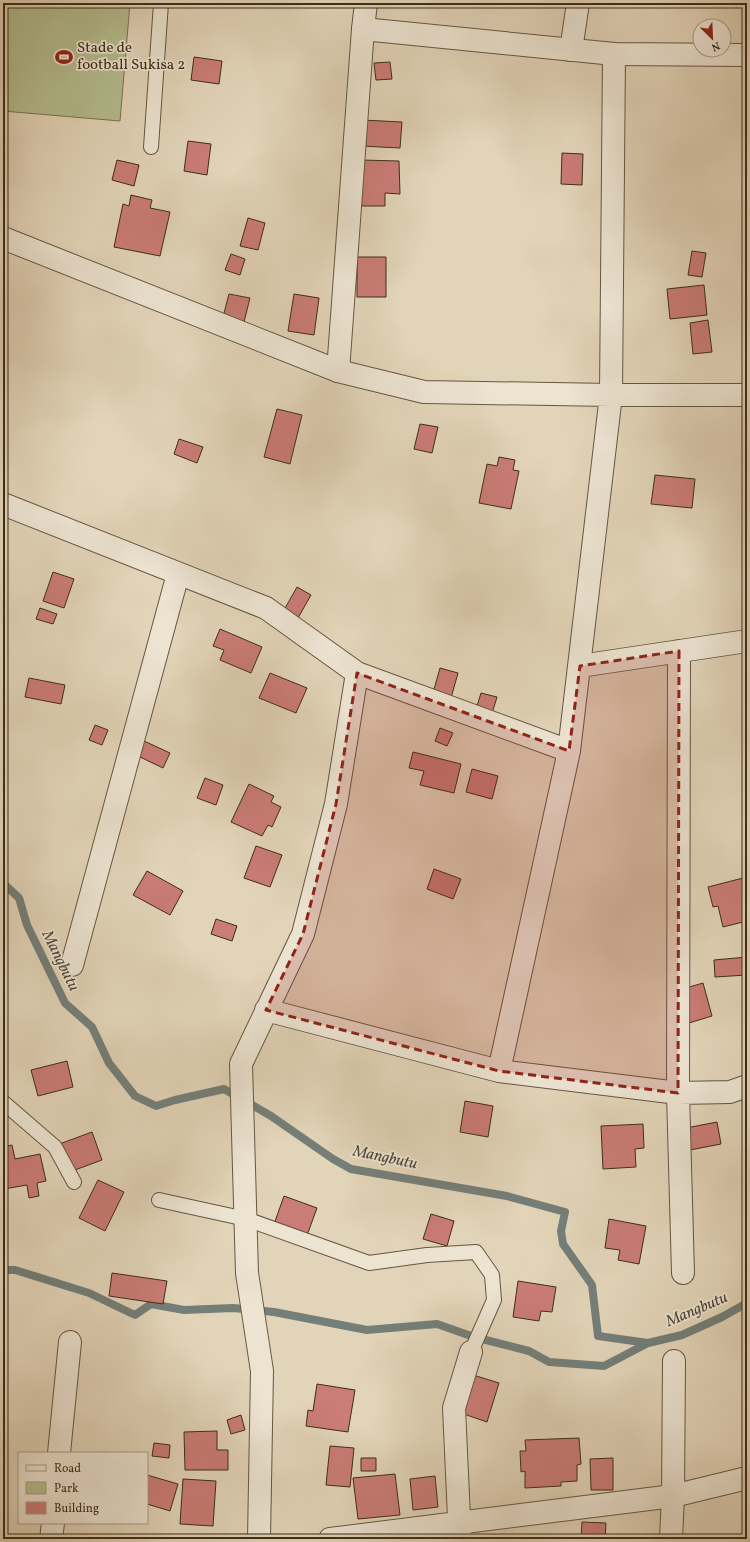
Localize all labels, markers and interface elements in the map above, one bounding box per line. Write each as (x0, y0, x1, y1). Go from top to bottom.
north arrow (692, 18, 732, 58)
text: N (709, 37, 722, 54)
place label: Stade de football Sukisa 2 (77, 38, 185, 76)
sports icon: Stade de football Sukisa 2 (54, 47, 74, 67)
water label: Mangbutu (35, 926, 84, 995)
water label: Mangbutu (350, 1140, 419, 1176)
water label: Mangbutu (662, 1287, 731, 1333)
legend (18, 1452, 148, 1524)
text: Road (54, 1461, 81, 1477)
text: Park (54, 1481, 79, 1497)
text: Building (54, 1501, 99, 1517)

